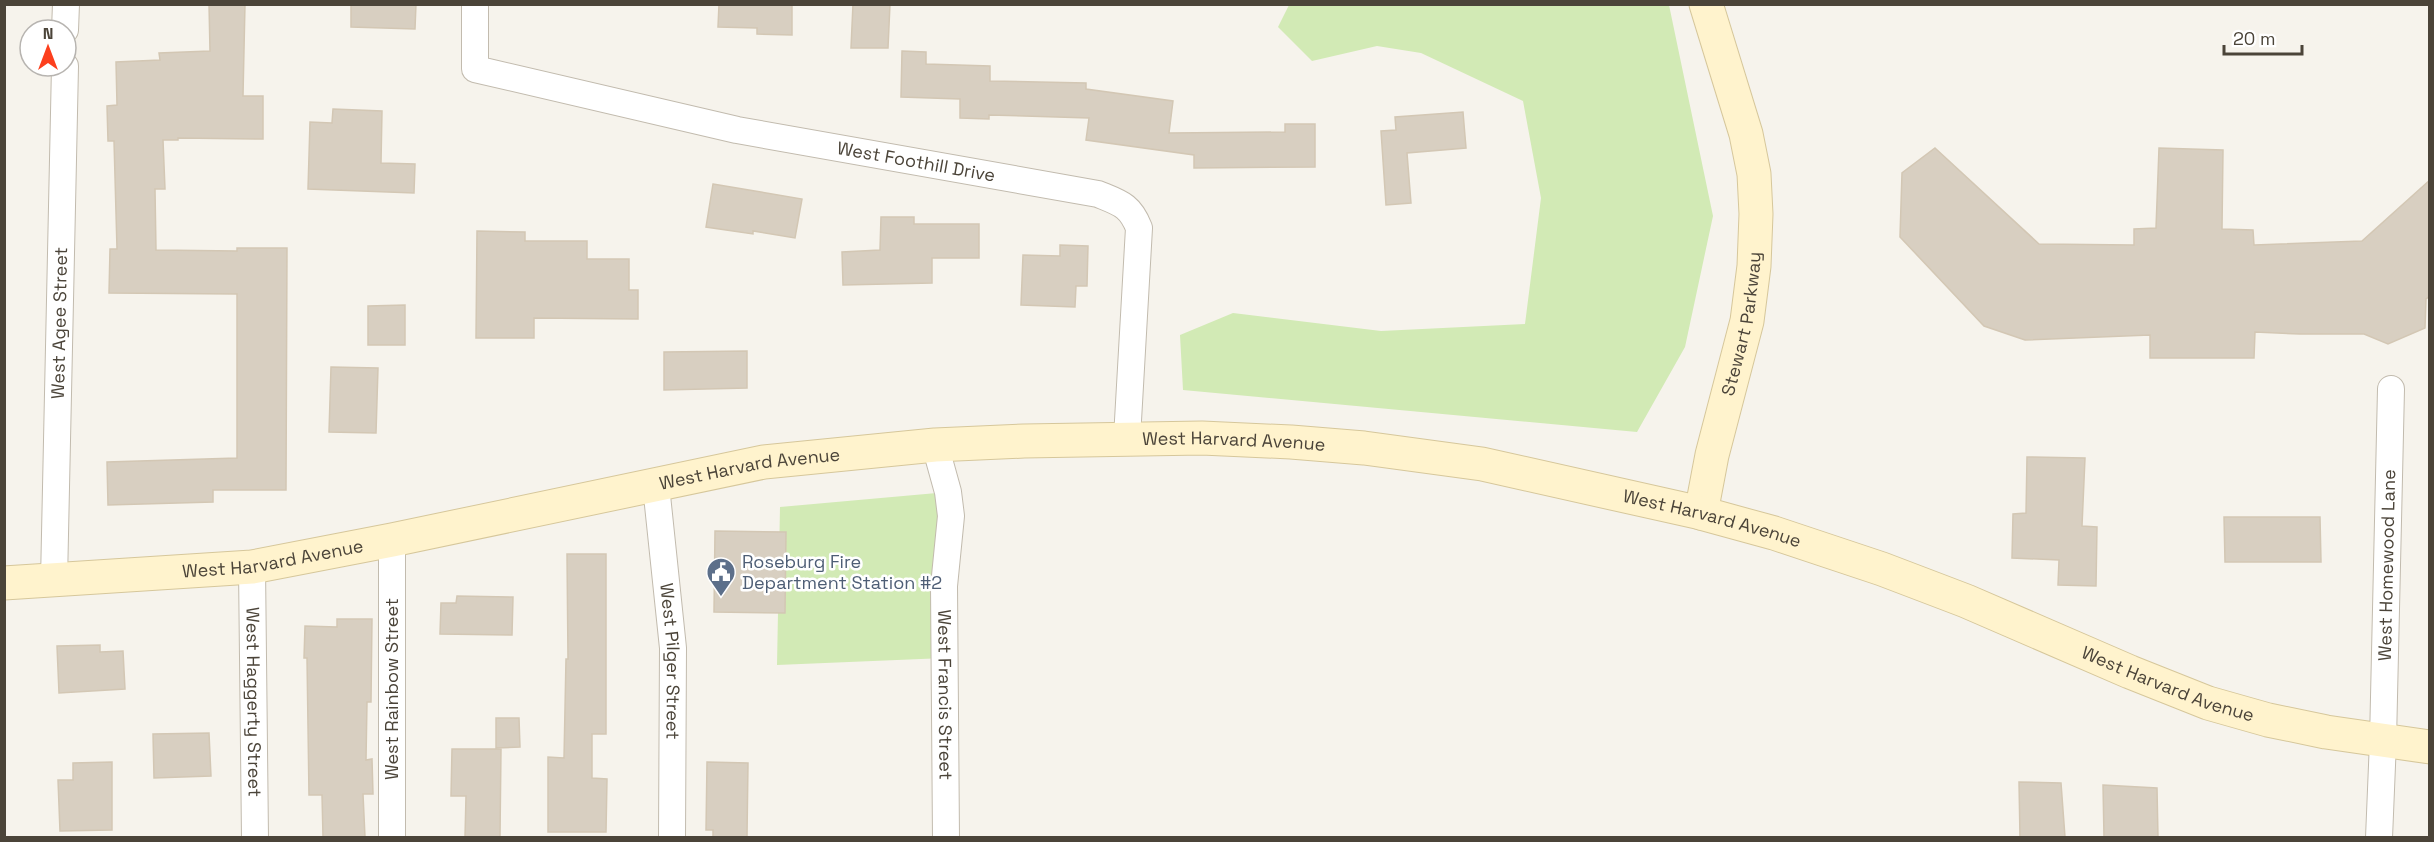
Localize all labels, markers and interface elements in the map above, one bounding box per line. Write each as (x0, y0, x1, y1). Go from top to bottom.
north arrow (18, 18, 78, 78)
scale bar (2224, 18, 2302, 56)
text: N (43, 23, 53, 44)
text: 20 m (2233, 27, 2276, 50)
street label: West Foothill Drive (835, 136, 997, 187)
street label: West Agee Street (46, 247, 72, 399)
street label: Stewart Parkway (1716, 251, 1766, 398)
street label: West Harvard Avenue (1142, 426, 1326, 456)
street label: West Harvard Avenue (657, 442, 841, 495)
street label: West Homewood Lane (2373, 469, 2400, 661)
street label: West Harvard Avenue (1621, 484, 1804, 552)
street label: West Harvard Avenue (181, 534, 365, 582)
place label: Roseburg Fire Department Station #2 (742, 550, 942, 594)
public building icon: Roseburg Fire Department Station #2 (705, 556, 737, 598)
street label: West Pilger Street (655, 582, 685, 740)
street label: West Rainbow Street (380, 598, 403, 780)
street label: West Haggerty Street (241, 607, 267, 797)
street label: West Francis Street (933, 609, 958, 780)
street label: West Harvard Avenue (2078, 640, 2257, 727)

